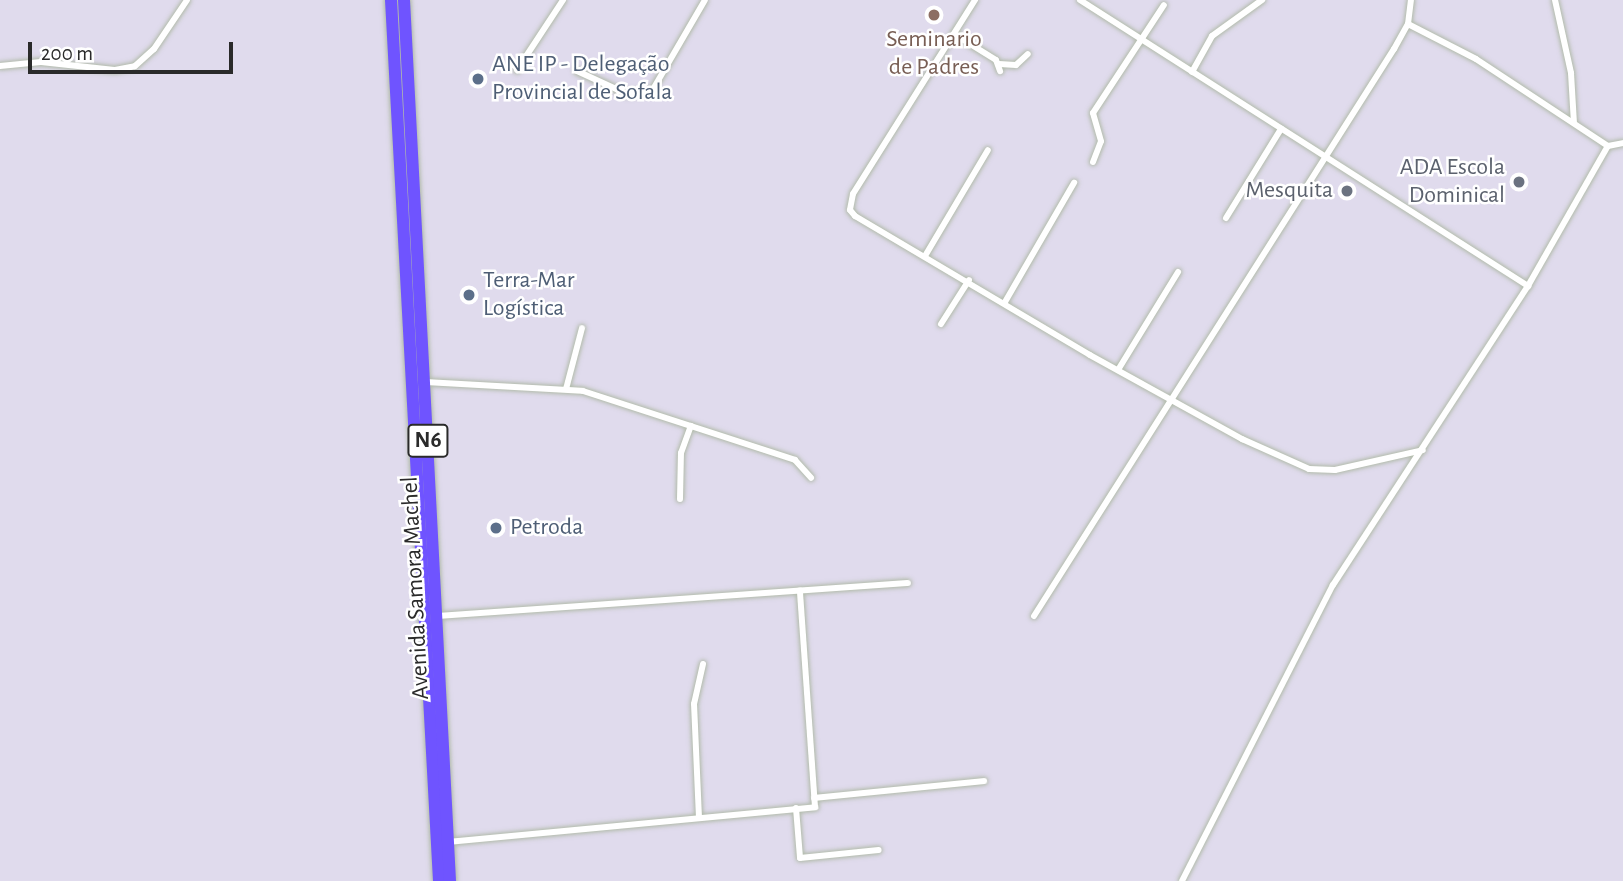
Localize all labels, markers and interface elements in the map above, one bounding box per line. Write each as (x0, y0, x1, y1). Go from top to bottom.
marker: Seminario de Padres (926, 7, 942, 23)
place label: Seminario de Padres (886, 26, 982, 82)
scale bar (32, 28, 236, 72)
text: 200 m (41, 43, 93, 64)
place label: ANE IP - Delegação Provincial de Sofala (492, 51, 672, 107)
marker: ANE IP - Delegação Provincial de Sofala (470, 71, 486, 87)
place label: ADA Escola Dominical (1400, 154, 1505, 210)
marker: ADA Escola Dominical (1511, 174, 1527, 190)
place label: Mesquita (1246, 177, 1333, 205)
marker: Mesquita (1339, 183, 1355, 199)
place label: Terra-Mar Logística (483, 267, 575, 323)
marker: Terra-Mar Logística (461, 287, 477, 303)
road number: N6 (407, 422, 449, 461)
street label: Avenida Samora Machel (396, 476, 436, 700)
place label: Petroda (510, 514, 583, 542)
marker: Petroda (488, 520, 504, 536)

